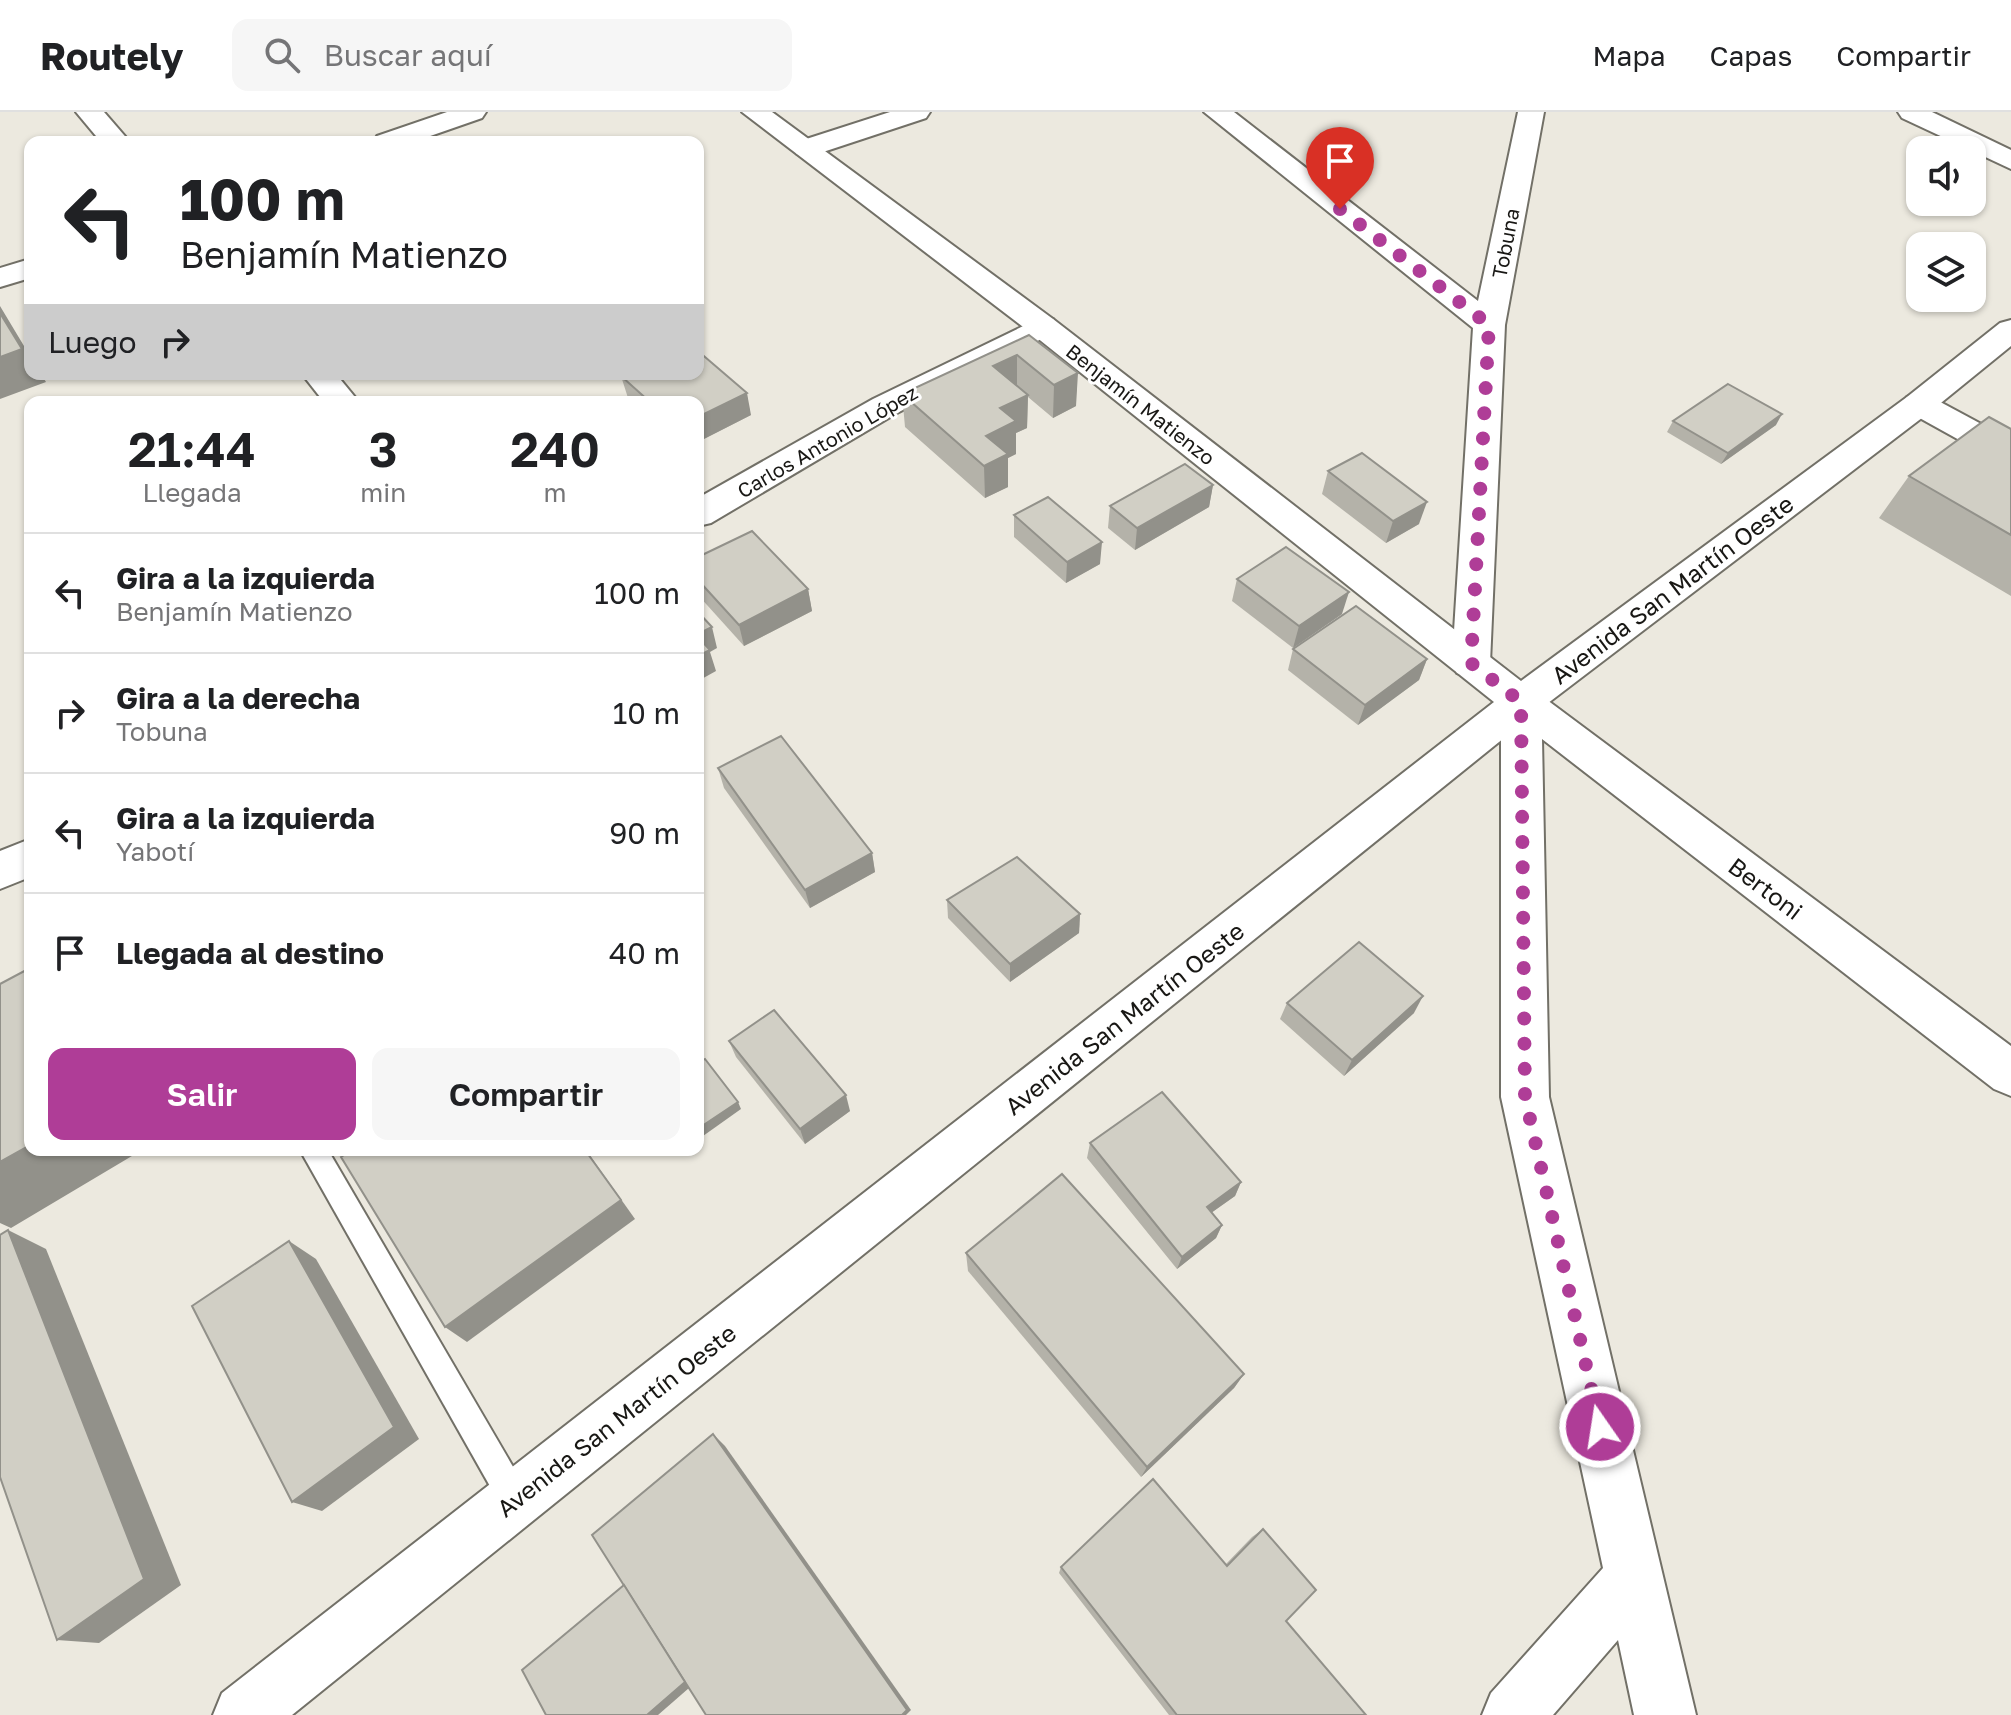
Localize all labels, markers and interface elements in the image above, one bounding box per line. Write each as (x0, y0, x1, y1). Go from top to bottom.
search box (232, 19, 792, 91)
text: Routely (40, 33, 184, 78)
icon: search (260, 33, 304, 77)
text: Buscar aquí (324, 37, 492, 73)
text: Mapa (1593, 39, 1665, 72)
text: Capas (1709, 39, 1792, 72)
text: Compartir (1836, 39, 1971, 72)
pin (1306, 127, 1374, 209)
map controls (1906, 136, 1986, 312)
button: sound (1906, 136, 1986, 216)
icon: arrive (1318, 139, 1362, 183)
text: 100 m (180, 165, 345, 232)
icon: left (48, 168, 152, 272)
street label: Tobuna (1486, 206, 1524, 280)
button: layers (1906, 232, 1986, 312)
text: Benjamín Matienzo (180, 233, 508, 276)
icon: right (153, 320, 197, 364)
text: Luego (48, 324, 137, 360)
street label: Benjamín Matienzo (1062, 338, 1220, 470)
street label: Carlos Antonio López (733, 380, 921, 502)
text: 21:44 (128, 420, 256, 478)
text: 3 (369, 420, 398, 478)
text: 240 (510, 420, 600, 478)
text: Llegada (143, 477, 242, 508)
text: min (360, 477, 406, 508)
text: m (544, 477, 567, 508)
street label: Avenida San Martín Oeste (1545, 489, 1799, 689)
text: Gira a la izquierda (116, 560, 375, 596)
icon: left (48, 571, 92, 615)
text: 100 m (594, 575, 680, 611)
text: Benjamín Matienzo (116, 596, 353, 627)
text: Gira a la derecha (116, 680, 360, 716)
icon: right (48, 691, 92, 735)
text: 10 m (613, 695, 680, 731)
text: Tobuna (116, 716, 208, 747)
text: Gira a la izquierda (116, 800, 375, 836)
icon: left (48, 811, 92, 855)
text: 90 m (609, 815, 680, 851)
text: Yabotí (116, 836, 194, 867)
street label: Bertoni (1723, 851, 1809, 925)
street label: Avenida San Martín Oeste (999, 916, 1249, 1120)
icon: arrive (48, 931, 92, 975)
text: Llegada al destino (116, 935, 384, 971)
text: 40 m (609, 935, 680, 971)
button: Salir (48, 1048, 356, 1140)
button: Compartir (372, 1048, 680, 1140)
street label: Avenida San Martín Oeste (491, 1318, 741, 1522)
position arrow (1558, 1385, 1642, 1469)

